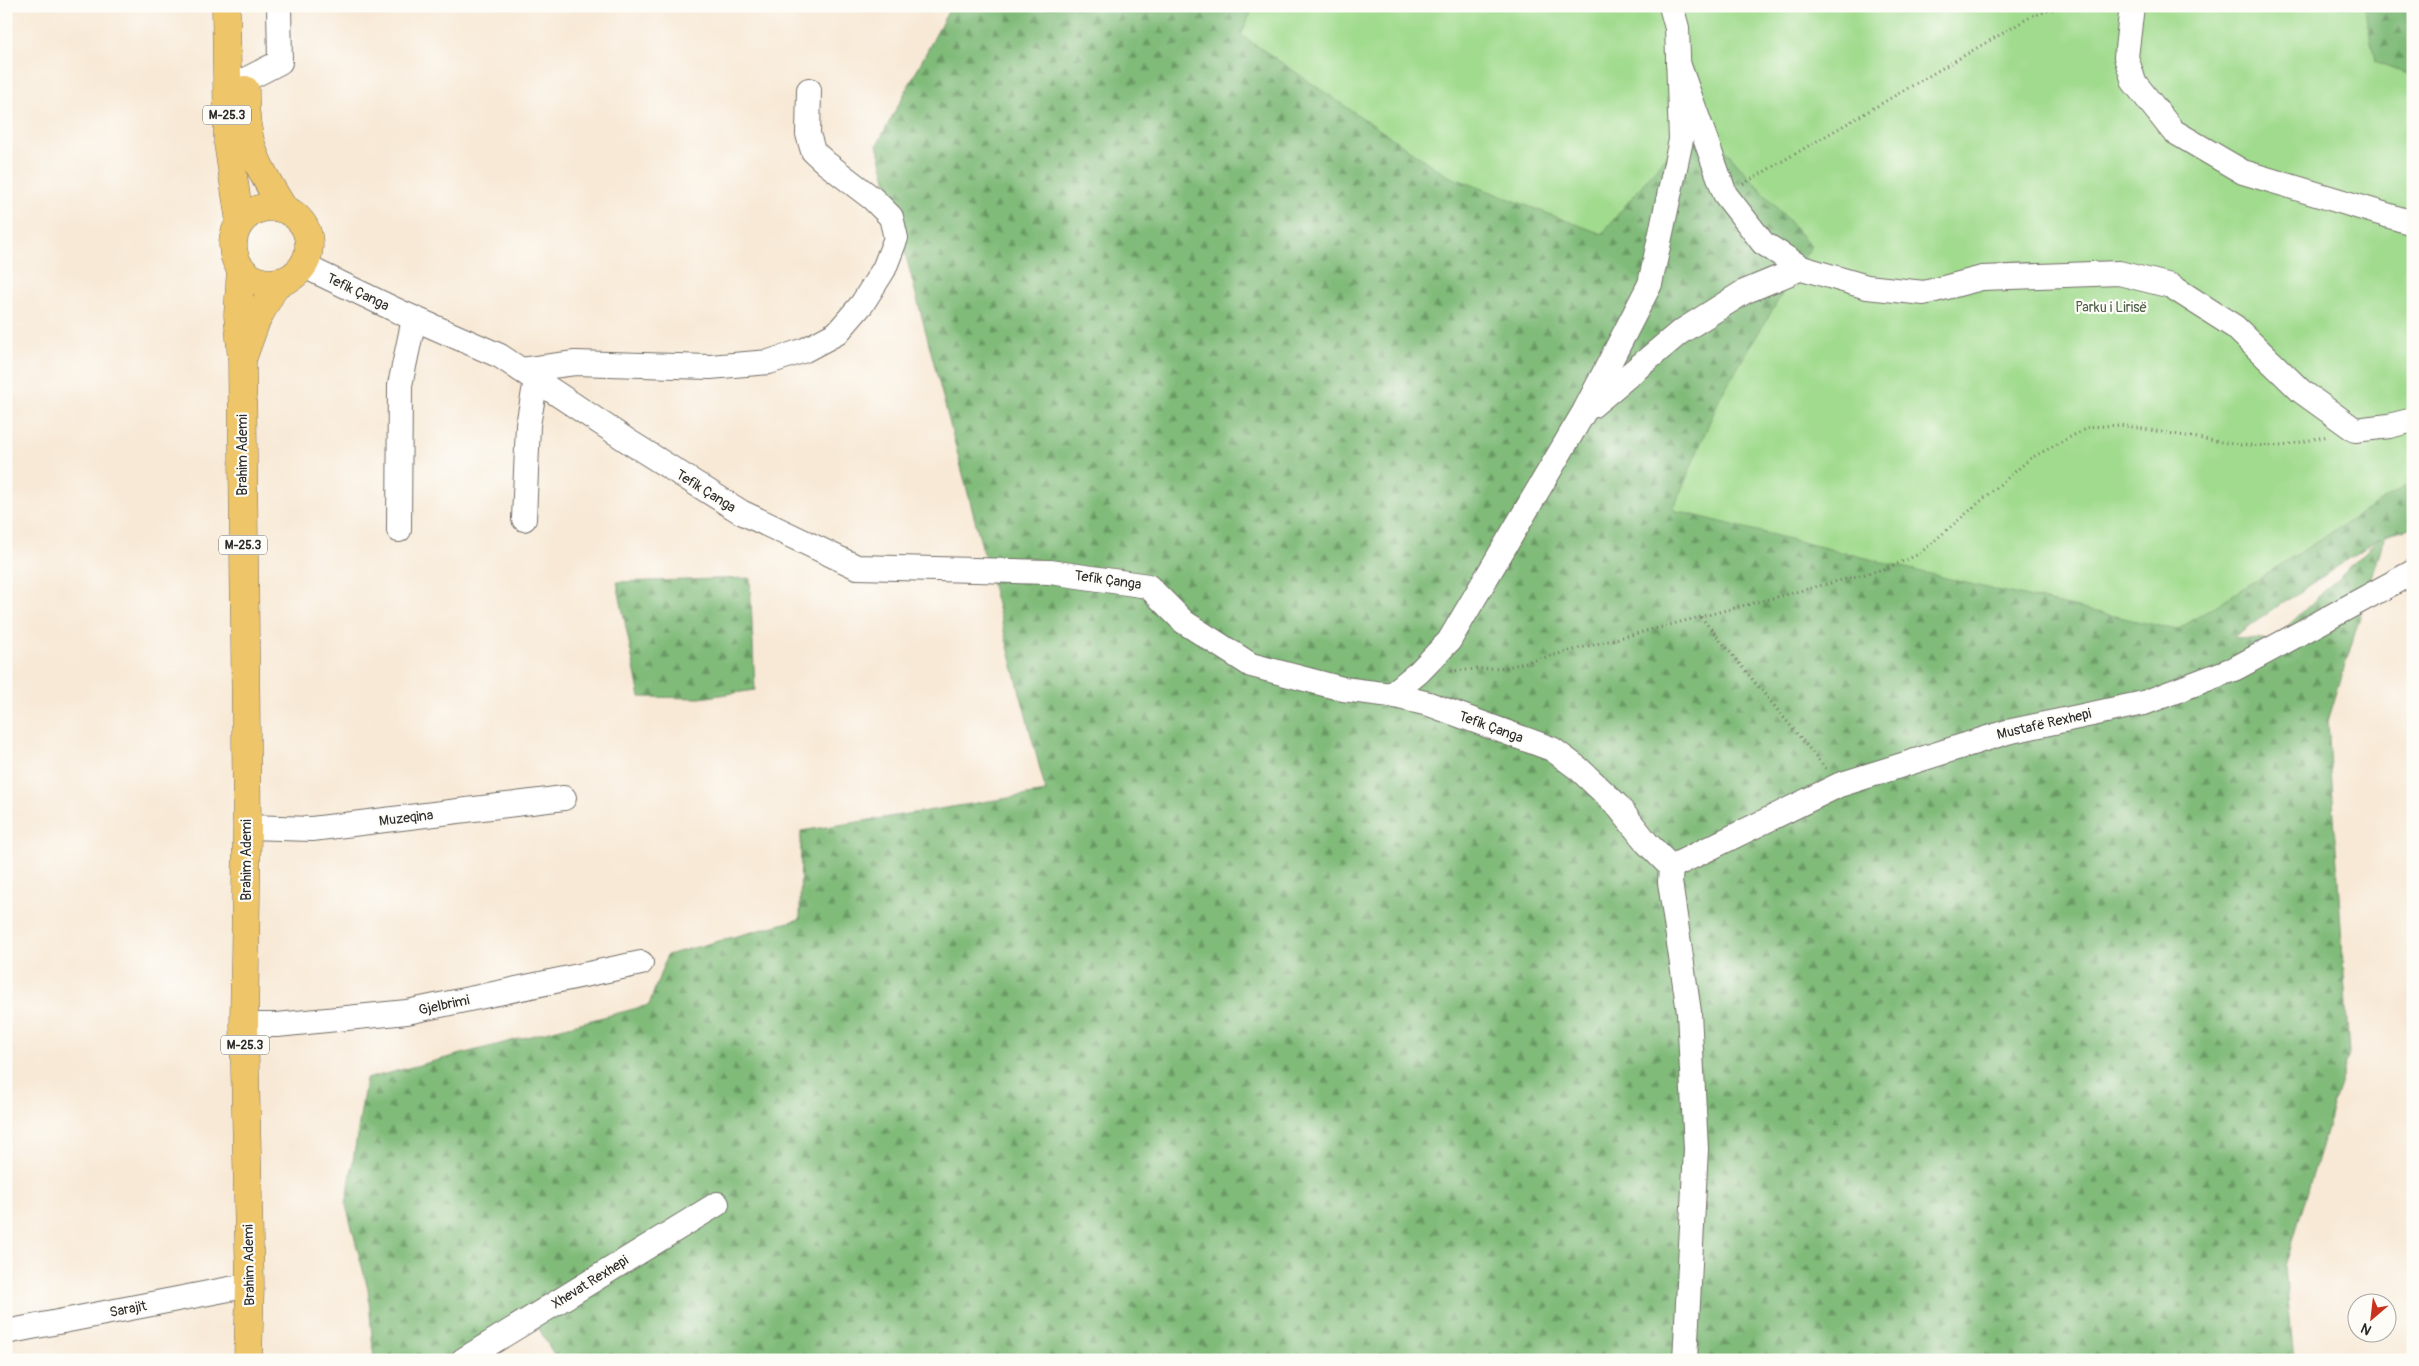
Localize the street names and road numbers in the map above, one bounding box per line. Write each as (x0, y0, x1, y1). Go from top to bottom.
road number: M-25.3 (203, 106, 251, 124)
street label: Tefik Çanga (324, 270, 392, 314)
street label: Brahim Ademi (234, 414, 251, 496)
street label: Tefik Çanga (673, 466, 739, 516)
road number: M-25.3 (219, 536, 267, 554)
street label: Tefik Çanga (1074, 567, 1142, 593)
street label: Mustafë Rexhepi (1995, 705, 2093, 743)
street label: Tefik Çanga (1457, 708, 1525, 746)
street label: Muzeqina (378, 806, 434, 830)
street label: Brahim Ademi (238, 819, 255, 901)
street label: Gjelbrimi (417, 991, 472, 1019)
road number: M-25.3 (221, 1036, 269, 1054)
street label: Brahim Ademi (240, 1224, 258, 1306)
street label: Xhevat Rexhepi (549, 1251, 632, 1312)
street label: Sarajit (108, 1297, 148, 1321)

